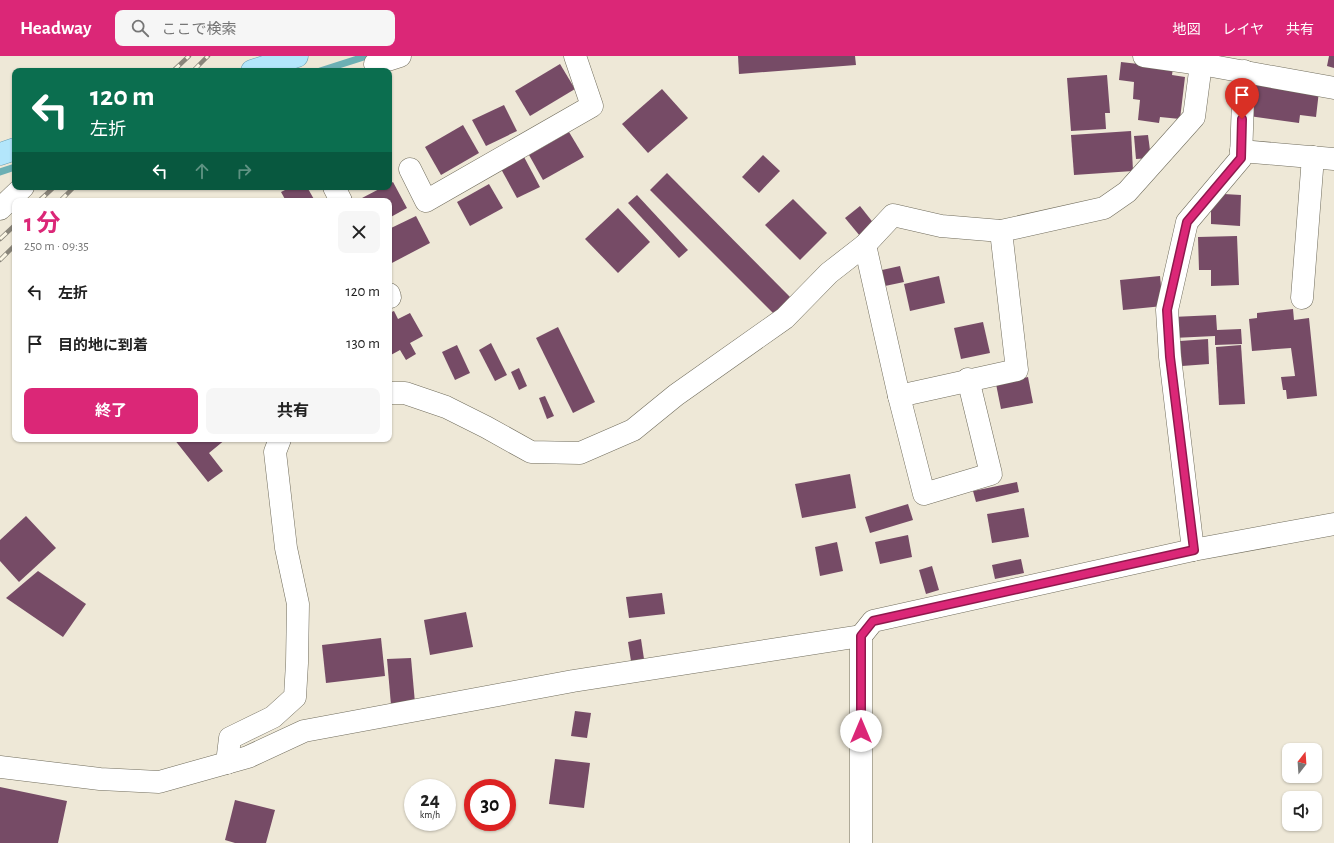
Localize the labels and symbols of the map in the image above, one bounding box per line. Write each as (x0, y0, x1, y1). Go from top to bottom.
pin (1225, 78, 1259, 119)
position arrow (840, 710, 882, 752)
north arrow (1282, 743, 1322, 783)
speed limit sign: 30 (464, 779, 516, 831)

